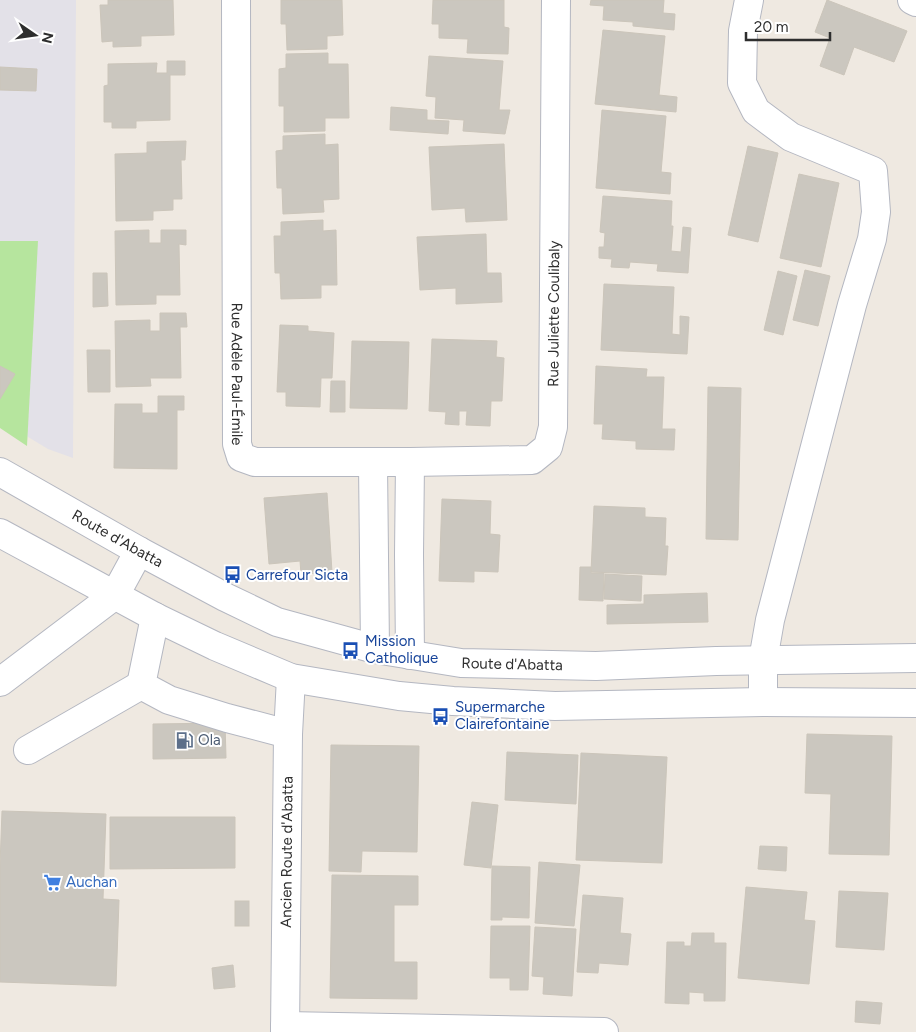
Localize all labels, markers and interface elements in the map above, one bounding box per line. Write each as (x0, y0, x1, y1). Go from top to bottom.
north arrow (10, 10, 60, 60)
scale bar (746, 10, 830, 42)
text: 20 m (754, 18, 788, 36)
text: N (38, 31, 57, 45)
street label: Rue Juliette Coulibaly (544, 240, 563, 387)
street label: Rue Adèle Paul-Émile (228, 303, 246, 445)
street label: Route d'Abatta (69, 506, 166, 571)
bus stop icon: Carrefour Sicta (222, 565, 242, 585)
place label: Carrefour Sicta (246, 566, 348, 584)
place label: Mission Catholique (365, 632, 438, 667)
bus stop icon: Mission Catholique (341, 640, 361, 660)
street label: Route d'Abatta (461, 654, 563, 674)
place label: Supermarche Clairefontaine (455, 698, 549, 733)
bus stop icon: Supermarche Clairefontaine (431, 706, 451, 726)
fuel station icon: Ola (174, 730, 194, 750)
place label: Ola (198, 731, 221, 749)
street label: Ancien Route d'Abatta (277, 776, 297, 928)
supermarket icon: Auchan (42, 872, 62, 892)
place label: Auchan (66, 873, 117, 891)

